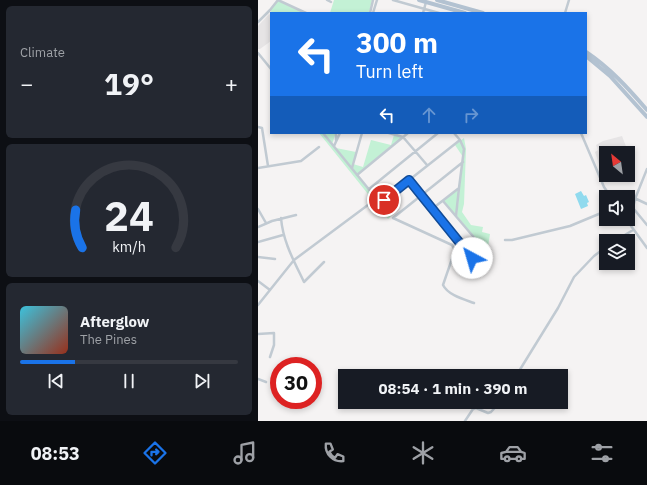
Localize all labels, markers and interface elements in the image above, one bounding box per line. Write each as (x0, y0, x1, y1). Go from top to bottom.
text: 300 m (356, 24, 438, 61)
icon: left (290, 28, 342, 80)
text: Climate (20, 44, 65, 61)
text: Turn left (356, 60, 424, 83)
text: 19° (104, 64, 154, 103)
text: − (20, 69, 33, 98)
text: + (225, 69, 238, 98)
icon: left (376, 104, 398, 126)
icon: ahead (418, 104, 440, 126)
icon: right (460, 104, 482, 126)
north arrow (599, 146, 635, 182)
map controls (599, 146, 635, 270)
pin (367, 183, 401, 217)
text: 24 (104, 188, 154, 242)
icon: arrive (373, 189, 395, 211)
button: sound (599, 190, 635, 226)
button: layers (599, 234, 635, 270)
text: km/h (112, 237, 146, 256)
position arrow (451, 237, 493, 279)
text: Afterglow (80, 312, 149, 331)
text: The Pines (80, 331, 137, 348)
speed limit sign: 30 (270, 357, 322, 409)
icon: previous (45, 370, 67, 392)
icon: pause (118, 370, 140, 392)
icon: next (191, 370, 213, 392)
text: 08:54 · 1 min · 390 m (379, 379, 527, 398)
icon: directions (141, 439, 169, 467)
icon: music (231, 439, 259, 467)
icon: phone (320, 439, 348, 467)
icon: climate (409, 439, 437, 467)
icon: car (499, 439, 527, 467)
icon: filters (588, 439, 616, 467)
text: 08:53 (31, 442, 80, 465)

